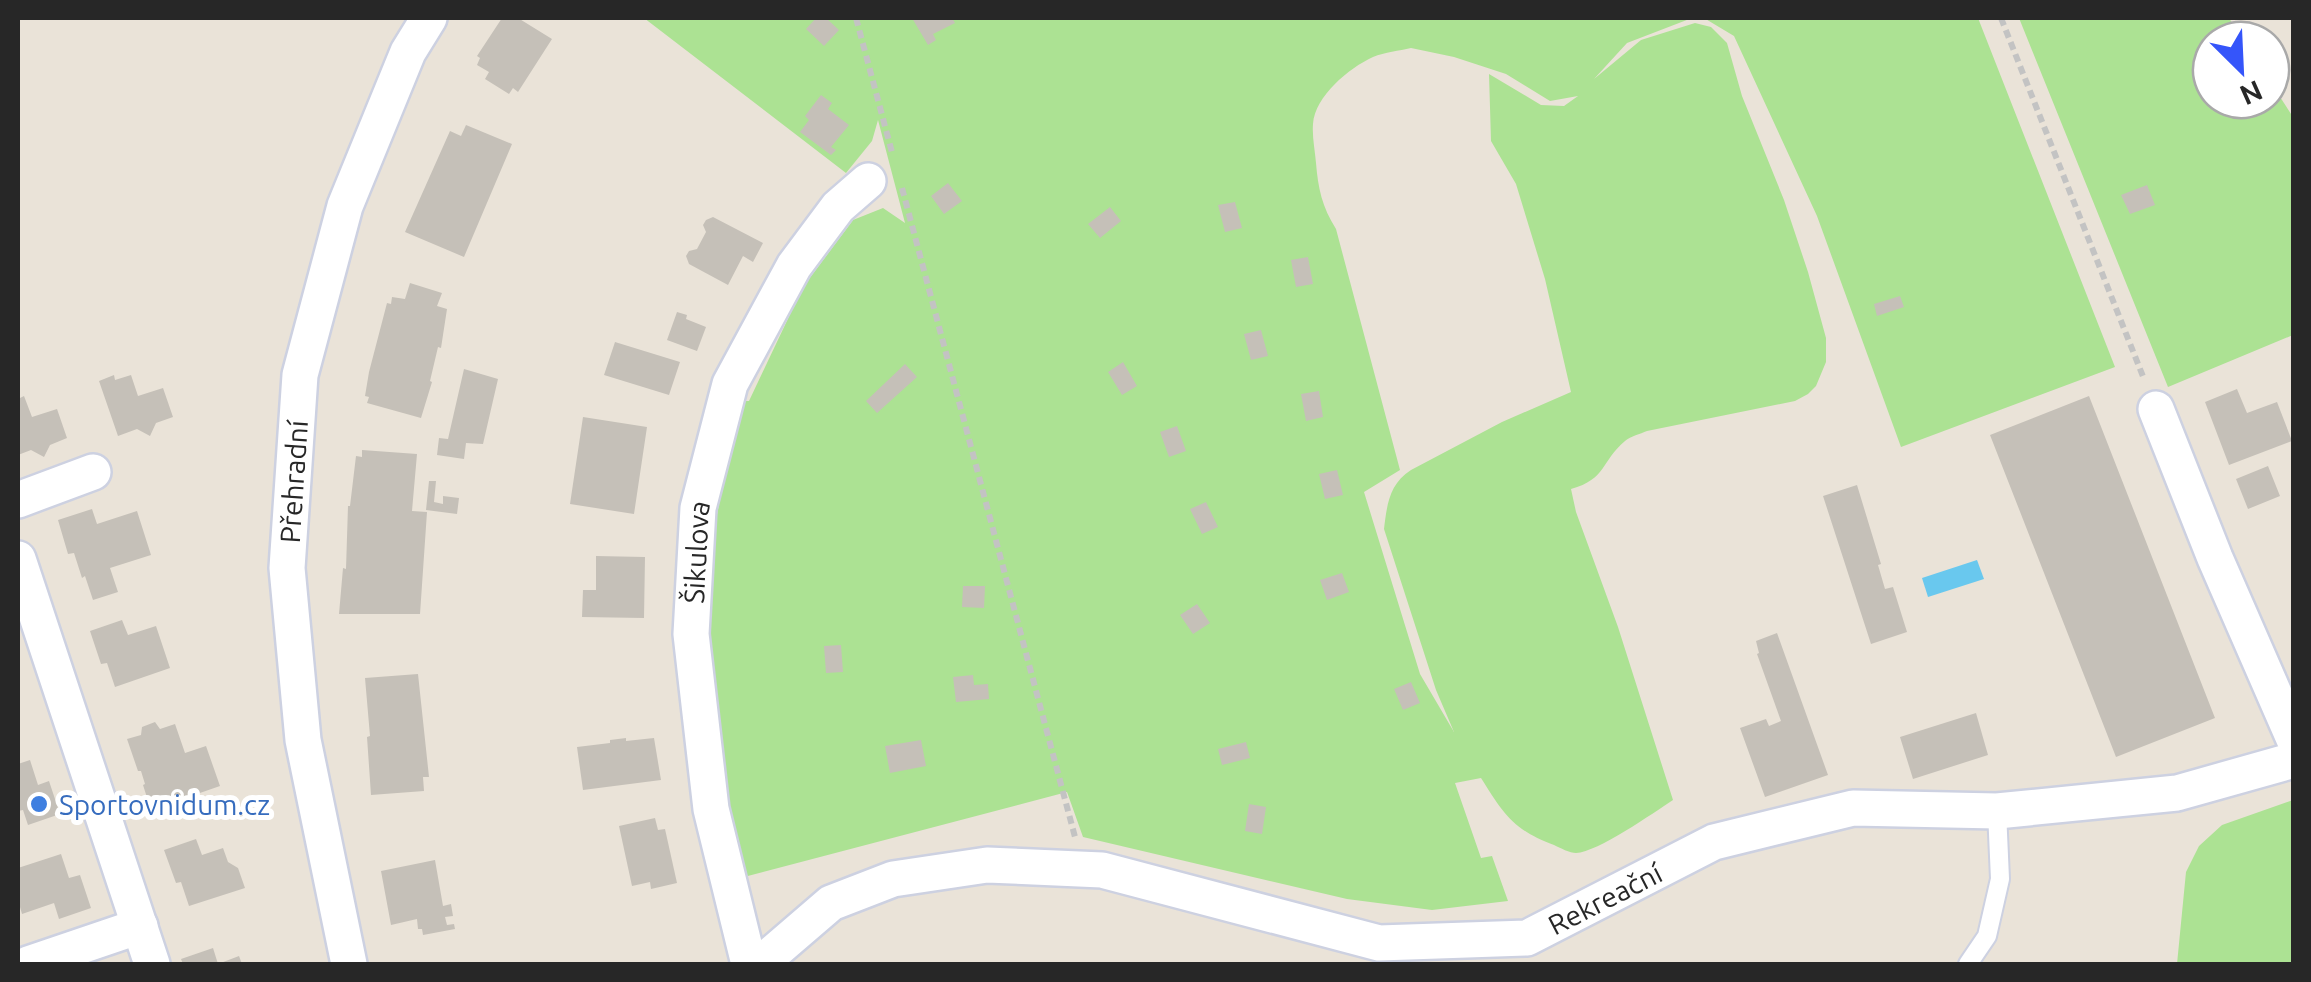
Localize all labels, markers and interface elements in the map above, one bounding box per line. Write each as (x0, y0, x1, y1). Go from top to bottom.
north arrow (2191, 20, 2291, 120)
text: N (2236, 75, 2267, 112)
street label: Přehradní (273, 418, 312, 544)
street label: Šikulova (676, 497, 715, 604)
place label: Sportovnidum.cz (59, 789, 270, 820)
marker: Sportovnidum.cz (28, 793, 50, 815)
street label: Rekreační (1543, 856, 1668, 940)

